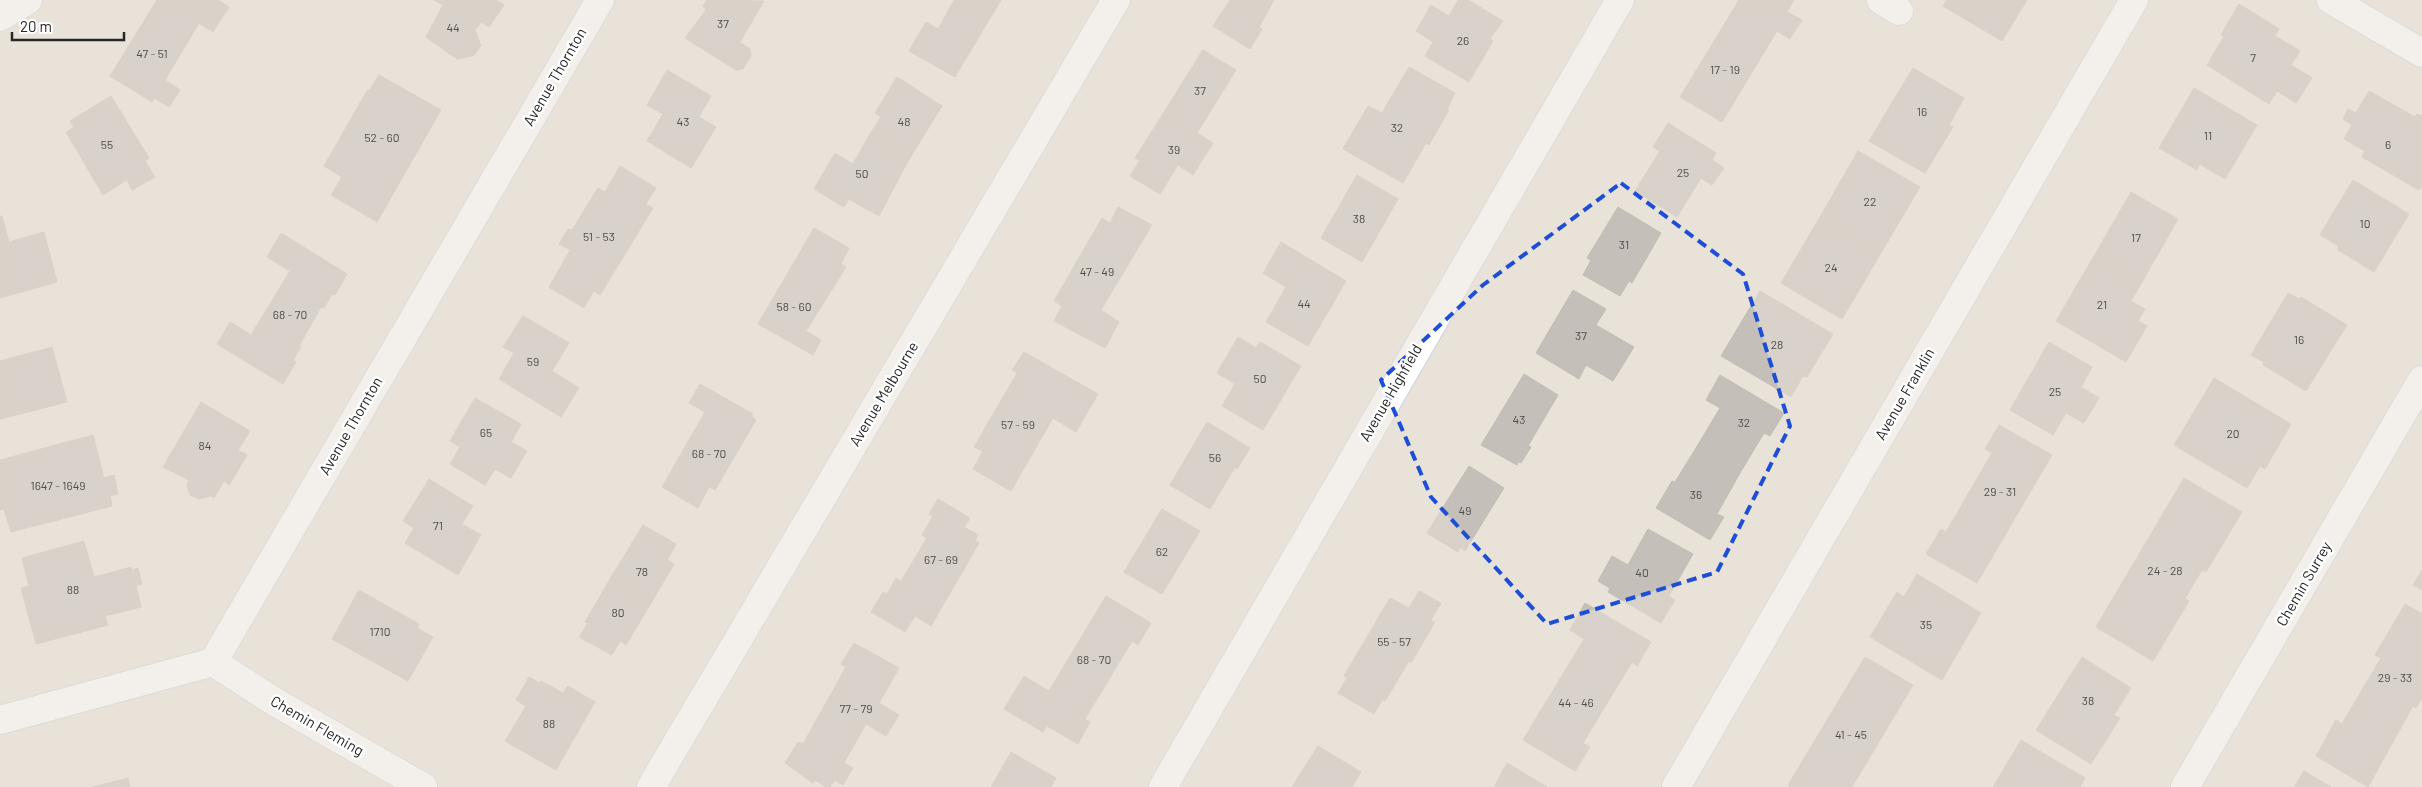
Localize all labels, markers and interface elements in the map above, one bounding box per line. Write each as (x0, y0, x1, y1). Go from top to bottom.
scale bar (12, 10, 125, 42)
house number: 37 (717, 16, 729, 30)
text: 20 m (20, 17, 52, 35)
house number: 44 (446, 20, 460, 34)
street label: Avenue Thornton (519, 24, 590, 129)
house number: 26 (1457, 33, 1469, 47)
house number: 47 - 51 (136, 46, 168, 60)
house number: 7 (2250, 50, 2256, 64)
house number: 17 - 19 (1710, 62, 1740, 76)
house number: 37 (1194, 83, 1206, 97)
house number: 16 (1917, 104, 1927, 118)
house number: 43 (677, 114, 689, 128)
house number: 48 (898, 114, 910, 128)
house number: 32 (1391, 120, 1403, 134)
house number: 11 (2204, 128, 2212, 142)
house number: 52 - 60 (364, 130, 400, 144)
house number: 55 (101, 137, 113, 151)
house number: 6 (2385, 137, 2391, 151)
house number: 39 (1168, 142, 1180, 156)
house number: 25 (1677, 165, 1689, 179)
house number: 50 (856, 166, 868, 180)
house number: 22 (1864, 194, 1876, 208)
house number: 38 (1353, 211, 1365, 225)
house number: 10 (2360, 216, 2370, 230)
house number: 51 - 53 (583, 229, 615, 243)
house number: 17 (2131, 230, 2141, 244)
house number: 31 (1619, 237, 1629, 251)
house number: 24 (1824, 260, 1838, 274)
house number: 47 - 49 (1080, 264, 1114, 278)
house number: 44 (1297, 296, 1311, 310)
house number: 21 (2097, 297, 2107, 311)
house number: 58 - 60 (777, 299, 811, 313)
house number: 68 - 70 (273, 307, 307, 321)
house number: 37 (1575, 328, 1587, 342)
house number: 16 (2294, 332, 2304, 346)
house number: 28 (1771, 337, 1783, 351)
street label: Avenue Melbourne (845, 338, 921, 449)
street label: Avenue Highfield (1355, 341, 1425, 444)
street label: Avenue Franklin (1871, 344, 1938, 443)
house number: 59 (527, 354, 539, 368)
house number: 50 (1254, 371, 1266, 385)
street label: Avenue Thornton (315, 373, 386, 478)
house number: 25 (2049, 384, 2061, 398)
house number: 43 (1513, 412, 1525, 426)
house number: 32 (1738, 415, 1750, 429)
house number: 57 - 59 (1001, 417, 1035, 431)
house number: 65 (480, 425, 492, 439)
house number: 20 (2226, 426, 2240, 440)
house number: 84 (199, 438, 211, 452)
house number: 68 - 70 (692, 446, 726, 460)
house number: 56 (1209, 450, 1221, 464)
house number: 1647 - 1649 (30, 478, 86, 492)
house number: 29 - 31 (1984, 484, 2016, 498)
house number: 36 (1690, 487, 1702, 501)
house number: 49 (1459, 503, 1471, 517)
house number: 71 (433, 518, 443, 532)
street label: Chemin Surrey (2272, 538, 2335, 629)
house number: 62 (1156, 544, 1168, 558)
house number: 67 - 69 (924, 552, 958, 566)
house number: 24 - 28 (2147, 563, 2183, 577)
house number: 78 (636, 564, 648, 578)
house number: 40 (1635, 565, 1649, 579)
house number: 88 (67, 582, 79, 596)
house number: 80 (611, 605, 625, 619)
house number: 35 (1920, 617, 1932, 631)
house number: 1710 (370, 624, 390, 638)
house number: 55 - 57 (1377, 634, 1411, 648)
house number: 68 - 70 (1077, 652, 1111, 666)
house number: 29 - 33 (2378, 670, 2412, 684)
street label: Chemin Fleming (268, 691, 367, 759)
house number: 38 (2082, 693, 2094, 707)
house number: 44 - 46 (1558, 695, 1594, 709)
house number: 77 - 79 (840, 701, 872, 715)
house number: 88 (543, 716, 555, 730)
house number: 41 - 45 (1835, 727, 1867, 741)

